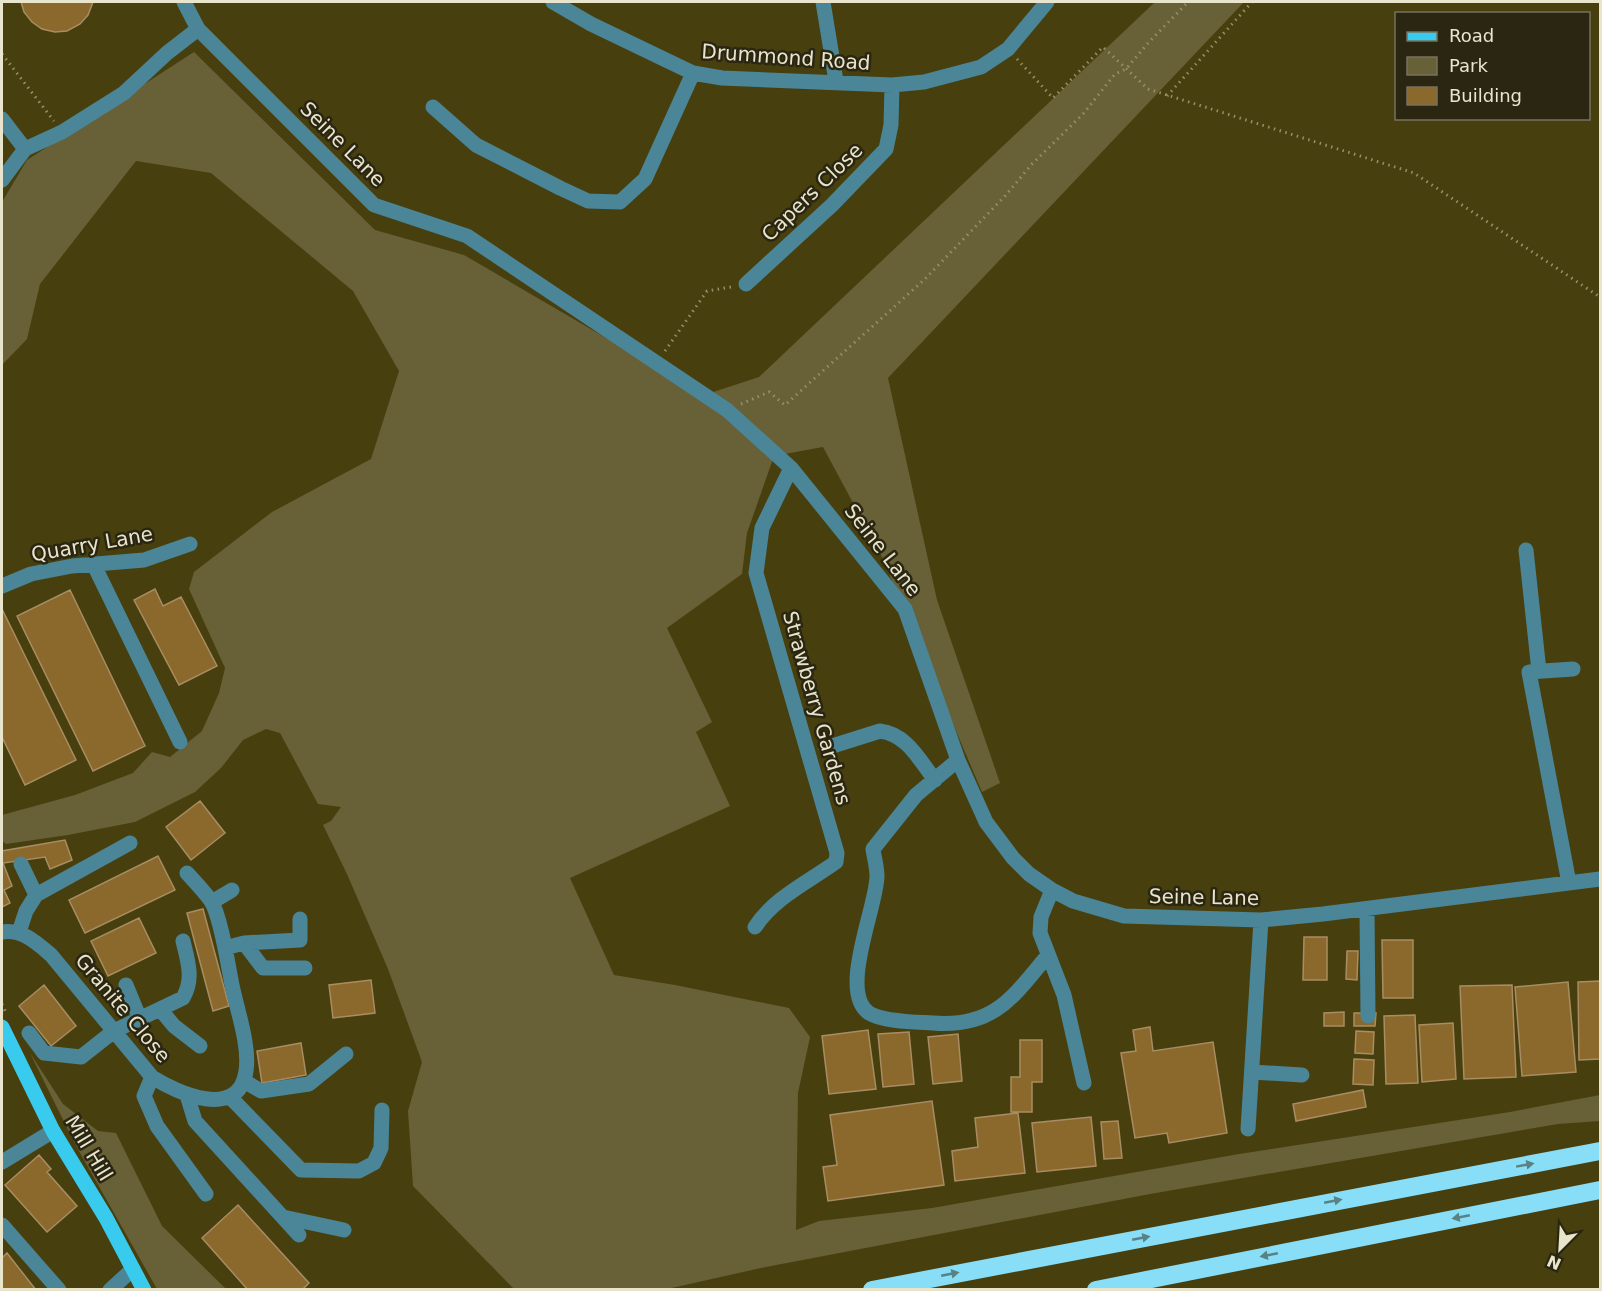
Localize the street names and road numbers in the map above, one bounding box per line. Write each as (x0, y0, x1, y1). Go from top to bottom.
street label: Drummond Road (701, 39, 871, 75)
street label: Seine Lane (296, 97, 390, 191)
street label: Capers Close (757, 138, 867, 246)
street label: Seine Lane (840, 499, 926, 601)
street label: Quarry Lane (29, 521, 155, 567)
street label: Strawberry Gardens (778, 608, 856, 808)
street label: Seine Lane (1149, 884, 1259, 910)
street label: Granite Close (70, 949, 176, 1067)
street label: Mill Hill (60, 1111, 118, 1185)

